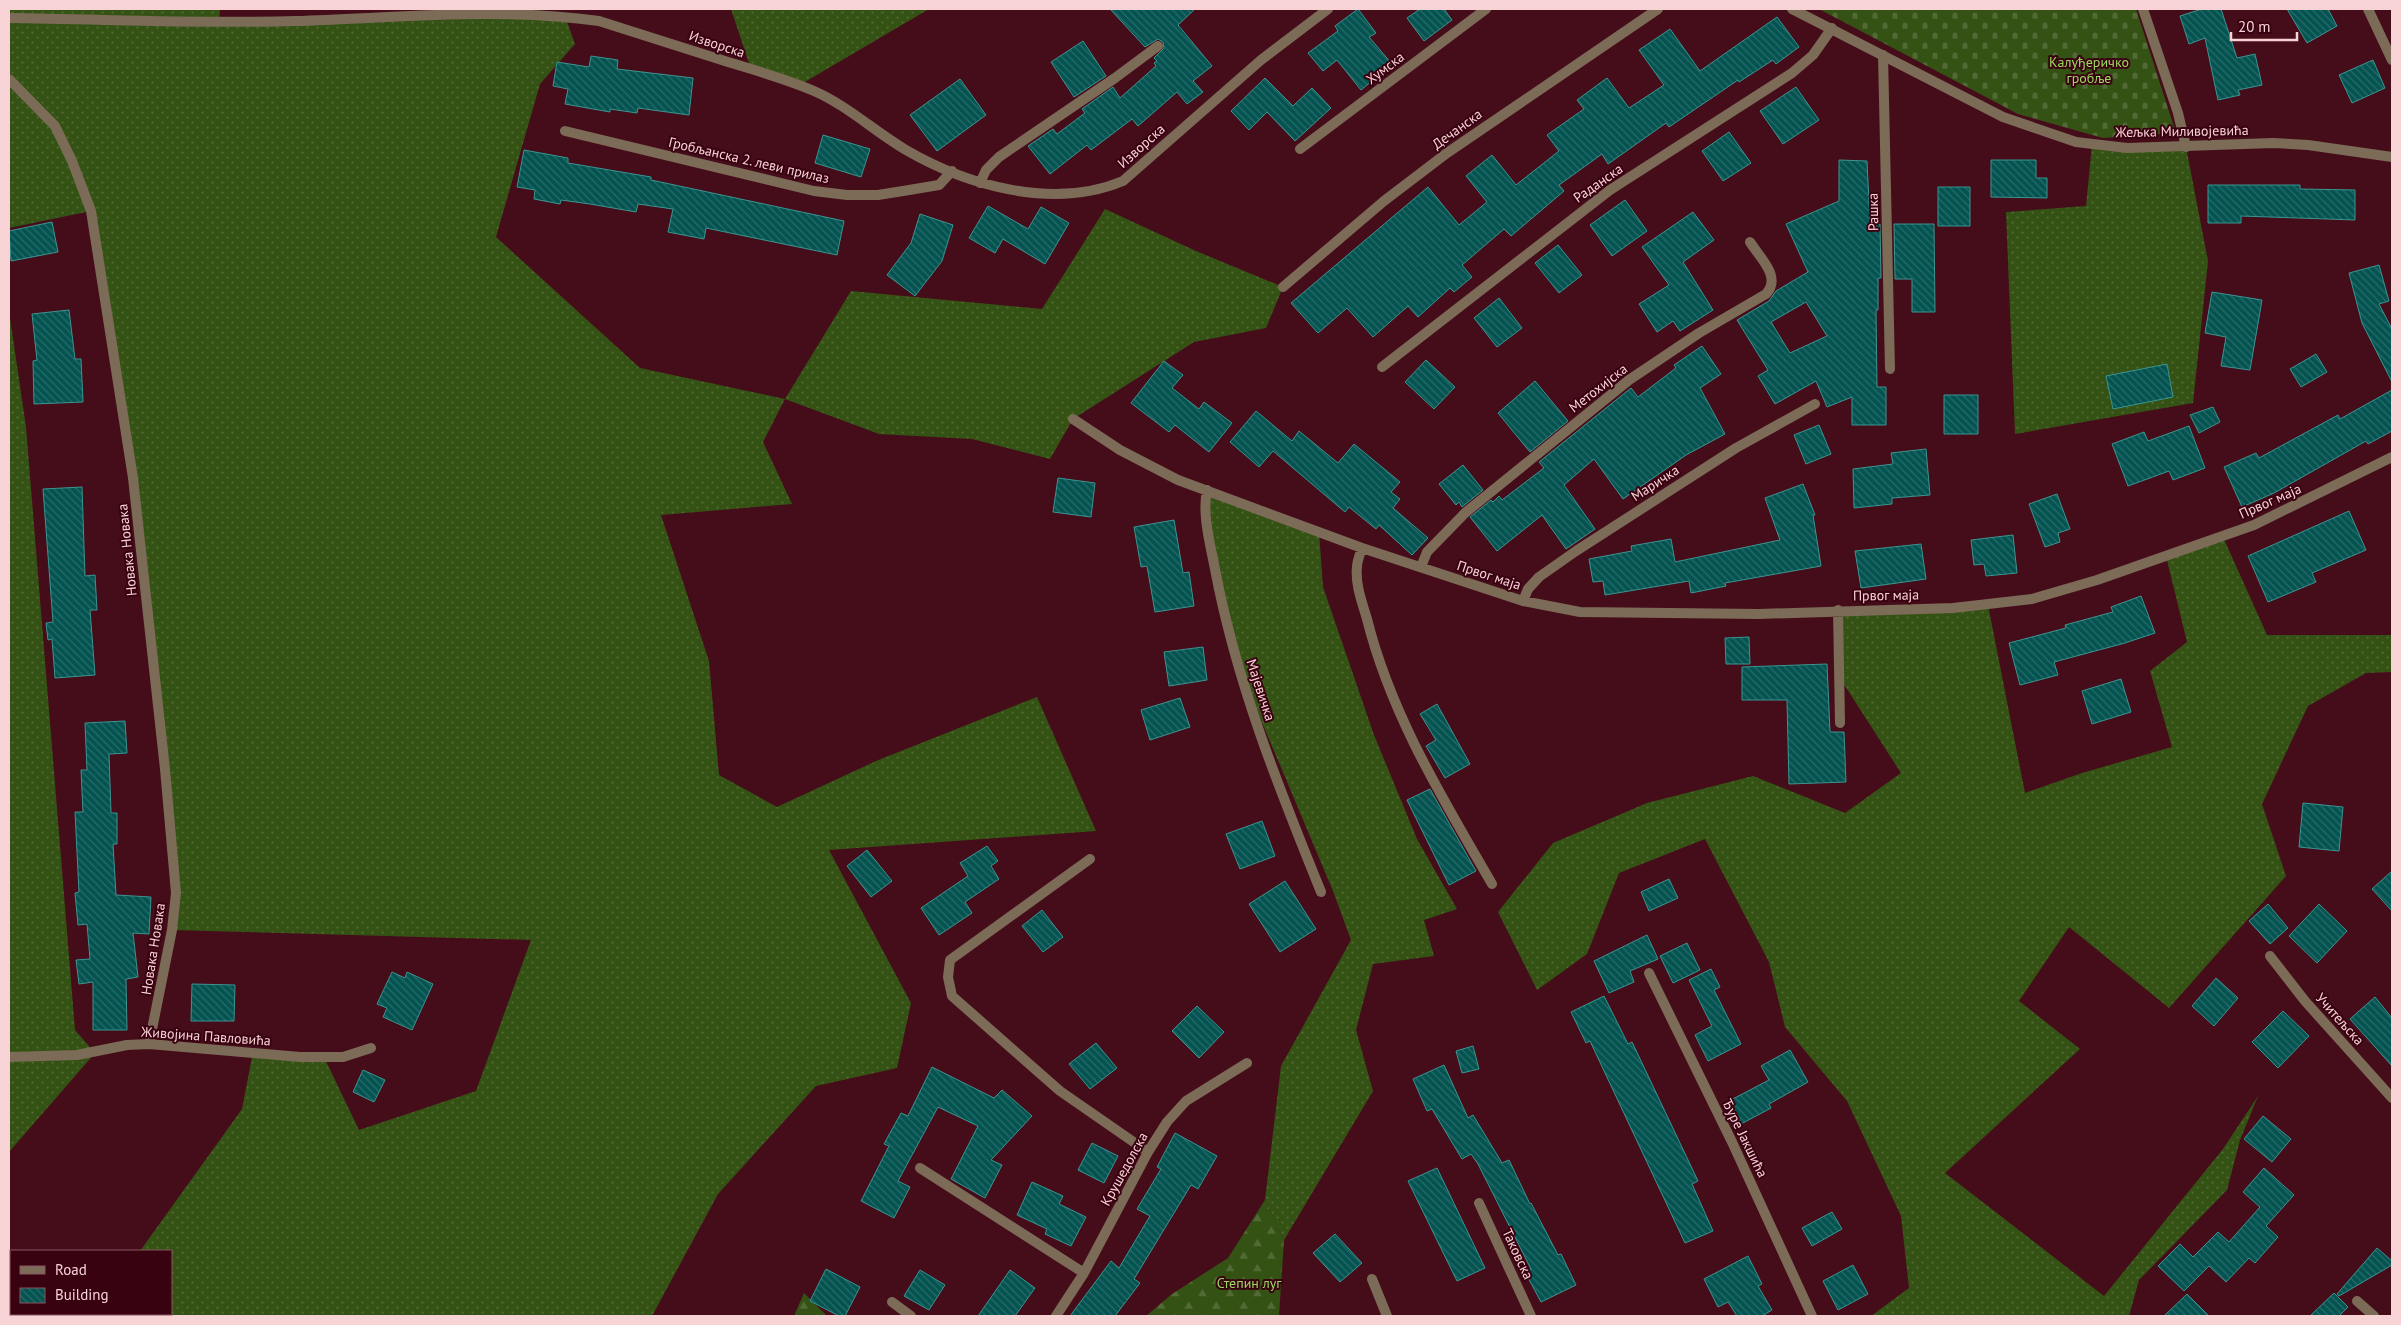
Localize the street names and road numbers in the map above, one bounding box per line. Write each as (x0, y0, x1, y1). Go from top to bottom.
street label: Изворска (687, 27, 747, 61)
street label: Хумска (1362, 48, 1408, 88)
street label: Дечанска (1428, 105, 1486, 153)
street label: Изворска (1114, 120, 1169, 172)
street label: Жељка Миливојевића (2114, 121, 2249, 141)
street label: Гробљанска 2. леви прилаз (667, 133, 831, 187)
street label: Раданска (1570, 159, 1626, 207)
street label: Рашка (1864, 193, 1882, 231)
street label: Метохијска (1565, 360, 1631, 416)
street label: Маричка (1628, 461, 1682, 505)
street label: Првог маја (2236, 479, 2304, 523)
street label: Новака Новака (113, 503, 141, 597)
street label: Првог маја (1455, 556, 1523, 594)
street label: Првог маја (1853, 585, 1919, 605)
street label: Мајевичка (1243, 657, 1279, 723)
street label: Новака Новака (137, 902, 169, 996)
street label: Учитељска (2312, 989, 2368, 1049)
street label: Живојина Павловића (140, 1022, 272, 1050)
street label: Ђуре Јакшића (1718, 1096, 1772, 1180)
street label: Крушедолска (1096, 1129, 1152, 1209)
street label: Таковска (1498, 1226, 1538, 1282)

